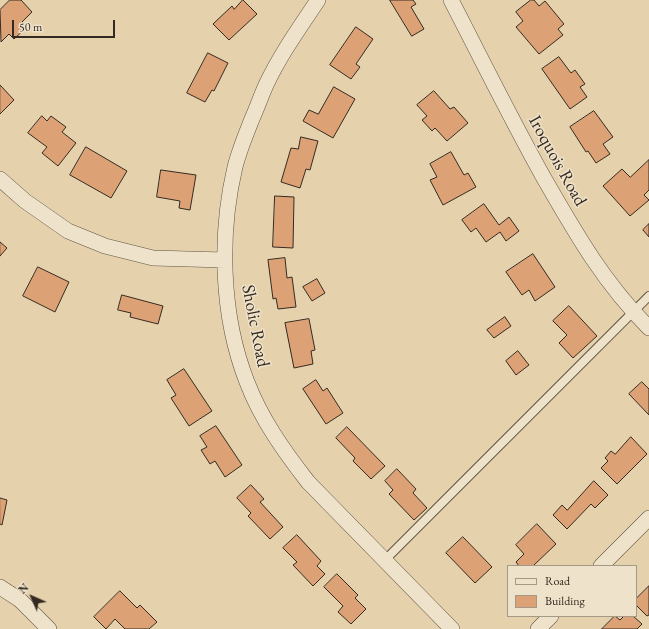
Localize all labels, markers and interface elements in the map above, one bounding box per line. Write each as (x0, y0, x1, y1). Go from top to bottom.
scale bar (14, 12, 117, 38)
text: 50 m (19, 19, 42, 35)
street label: Iroquois Road (523, 112, 591, 210)
street label: Sholic Road (236, 283, 274, 369)
legend (507, 565, 637, 617)
text: Road (545, 573, 570, 589)
north arrow (12, 577, 52, 617)
text: N (15, 580, 32, 597)
text: Building (545, 593, 585, 609)

